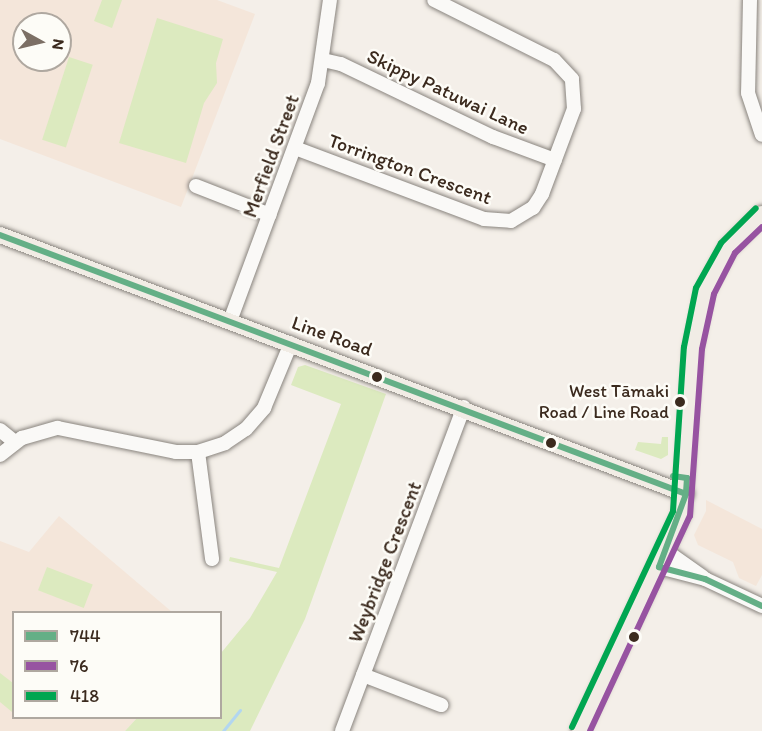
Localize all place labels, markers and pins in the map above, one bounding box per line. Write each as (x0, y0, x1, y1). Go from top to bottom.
unlabelled marker (371, 371, 383, 383)
place label: West Tāmaki Road / Line Road (539, 381, 669, 424)
marker: West Tāmaki Road / Line Road (674, 396, 686, 408)
unlabelled marker (545, 437, 557, 449)
unlabelled marker (628, 631, 640, 643)

